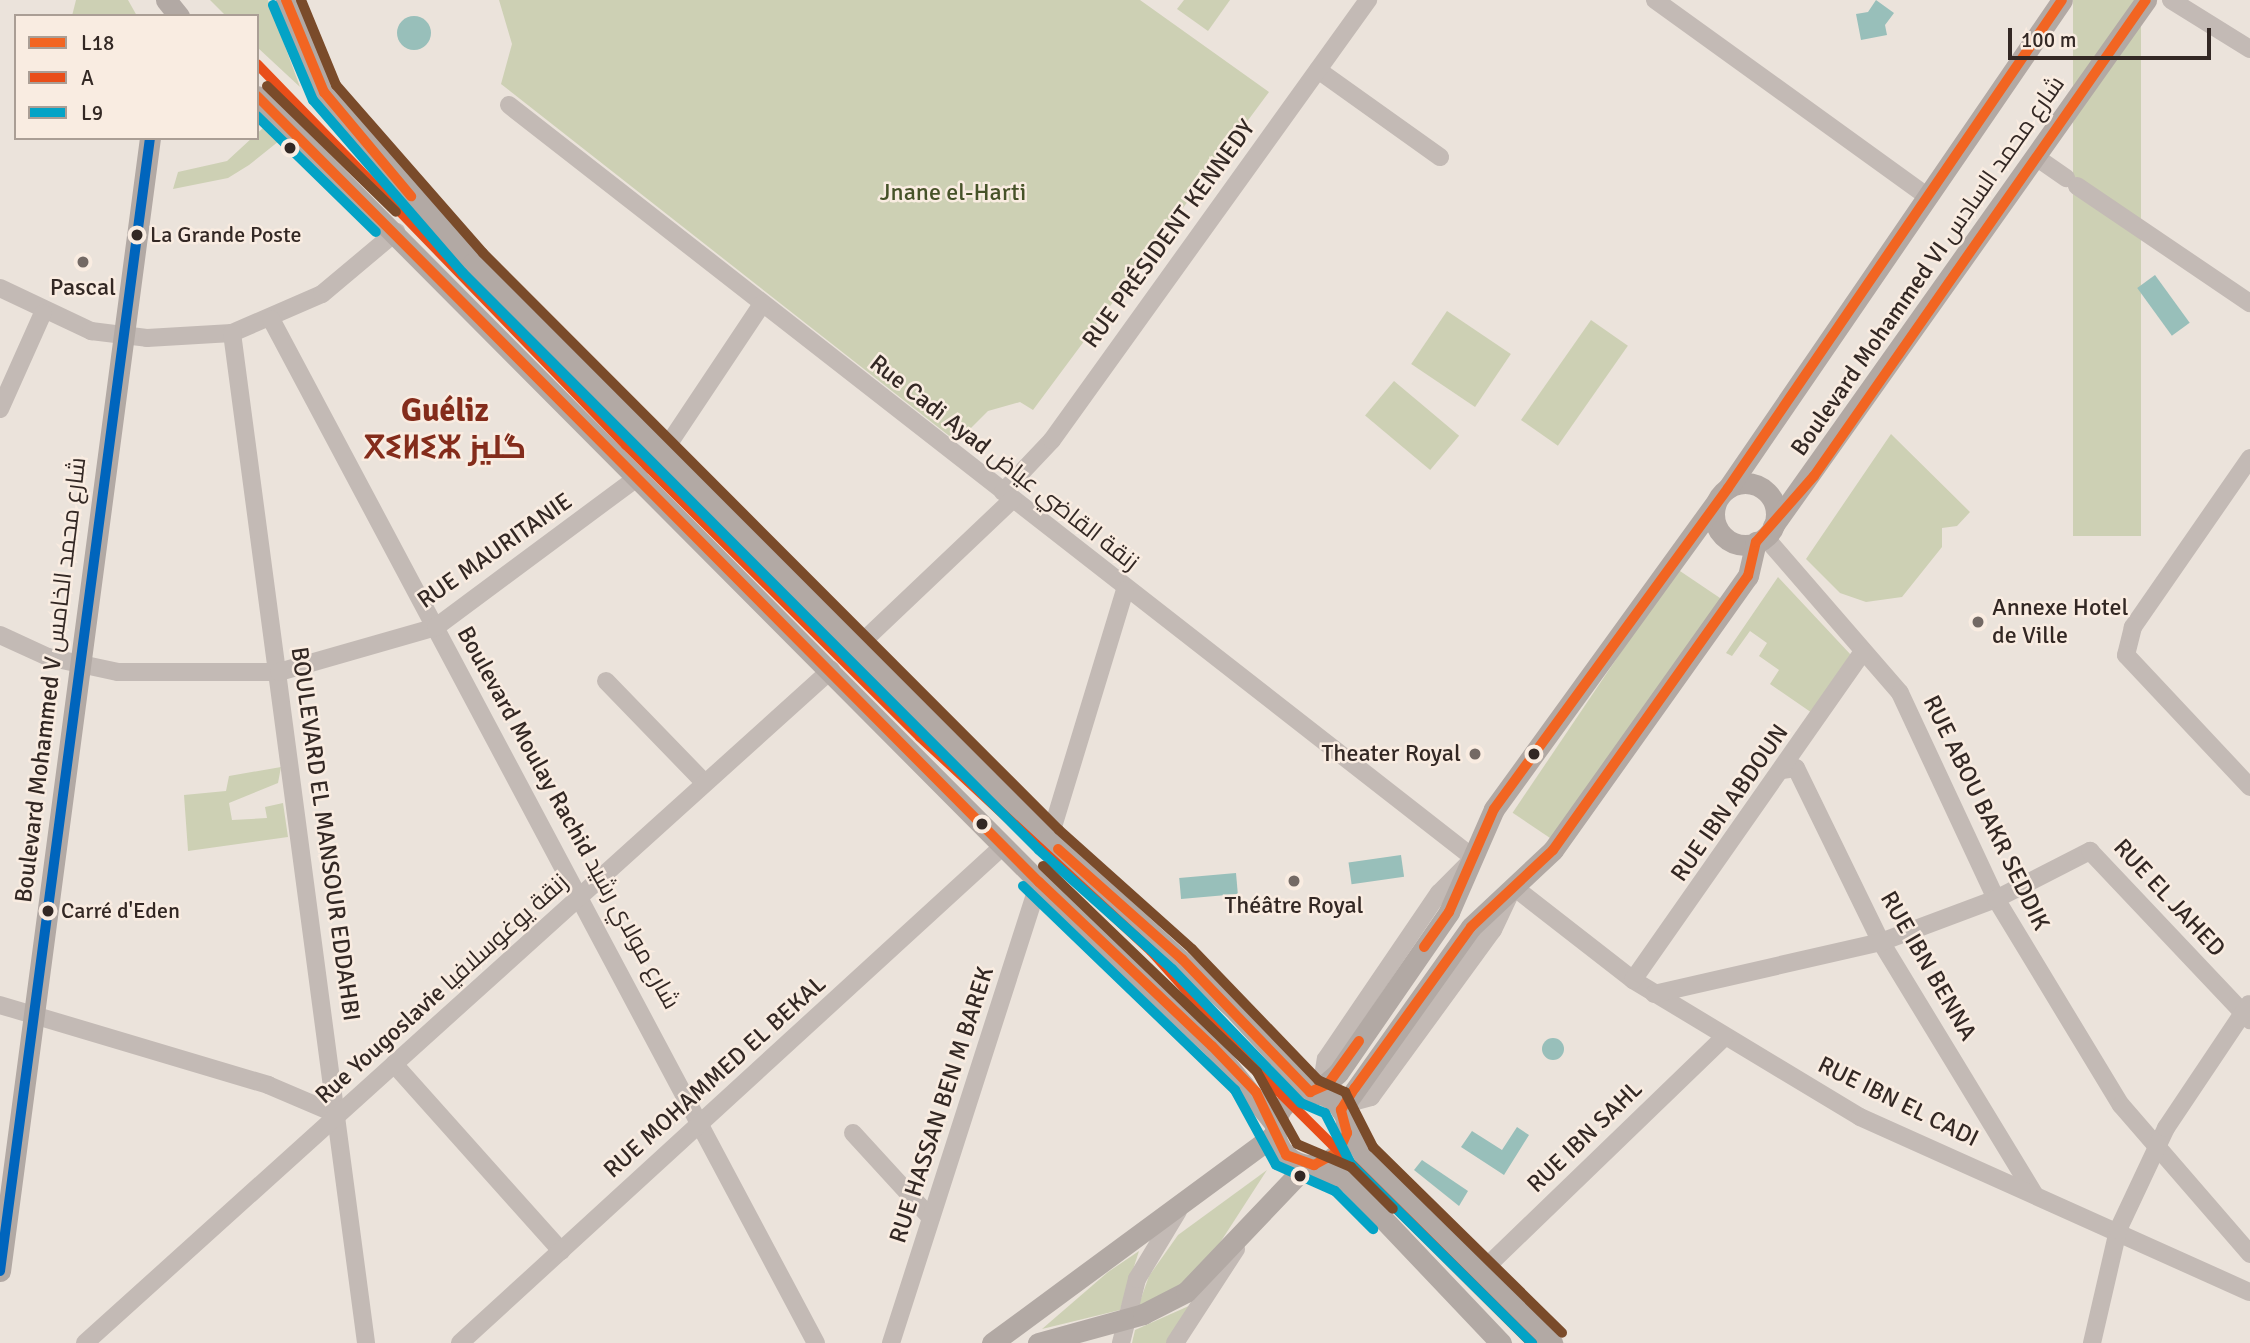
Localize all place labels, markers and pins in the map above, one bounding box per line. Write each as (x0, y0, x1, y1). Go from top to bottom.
unlabelled marker (283, 141, 297, 155)
place label: La Grande Poste (150, 222, 301, 248)
marker: La Grande Poste (130, 228, 144, 242)
marker: Pascal (75, 254, 91, 270)
place label: Pascal (50, 274, 116, 302)
place label: Annexe Hotel de Ville (1992, 594, 2128, 650)
marker: Annexe Hotel de Ville (1970, 614, 1986, 630)
place label: Theater Royal (1322, 740, 1461, 768)
marker: Theater Royal (1467, 746, 1483, 762)
unlabelled marker (1527, 747, 1541, 761)
unlabelled marker (975, 817, 989, 831)
marker: Théâtre Royal (1286, 873, 1302, 889)
place label: Théâtre Royal (1224, 892, 1364, 920)
place label: Carré d'Eden (61, 898, 180, 924)
marker: Carré d'Eden (41, 904, 55, 918)
unlabelled marker (1293, 1169, 1307, 1183)

